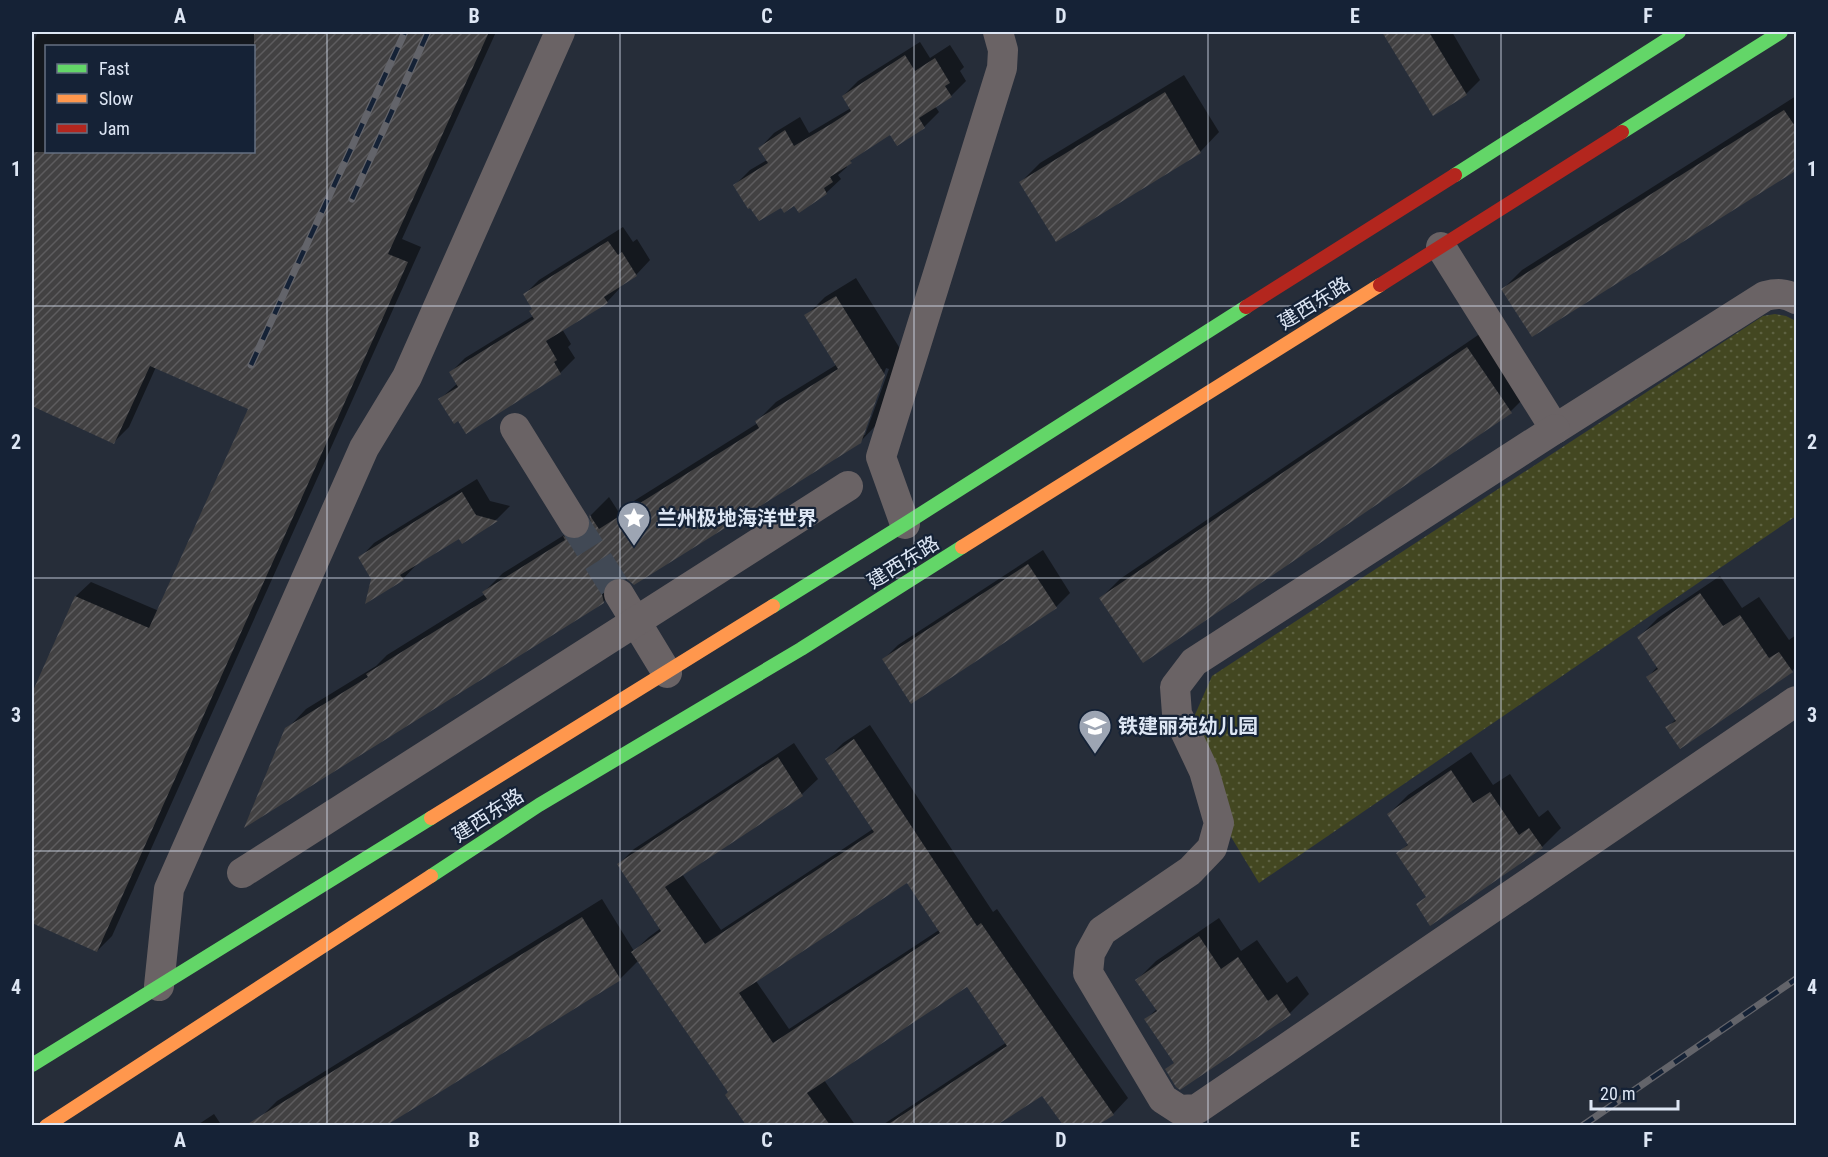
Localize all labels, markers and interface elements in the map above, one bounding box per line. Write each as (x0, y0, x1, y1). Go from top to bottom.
text: A (174, 4, 186, 28)
text: B (468, 4, 480, 28)
text: C (761, 4, 773, 28)
text: D (1055, 4, 1067, 28)
text: E (1350, 4, 1360, 28)
text: F (1643, 4, 1653, 28)
legend (45, 45, 255, 153)
text: Fast (99, 58, 130, 79)
text: Slow (99, 88, 134, 109)
text: Jam (99, 118, 130, 139)
text: 1 (11, 157, 21, 181)
text: 1 (1807, 157, 1817, 181)
street label: 建西东路 (1274, 272, 1354, 334)
text: 2 (11, 430, 21, 454)
text: 2 (1807, 430, 1817, 454)
place icon: 兰州极地海洋世界 (616, 500, 652, 547)
place label: 兰州极地海洋世界 (657, 506, 817, 530)
street label: 建西东路 (863, 531, 943, 593)
text: 3 (11, 703, 21, 727)
text: 3 (1807, 703, 1817, 727)
school or university icon: 铁建丽苑幼儿园 (1077, 708, 1113, 755)
place label: 铁建丽苑幼儿园 (1118, 714, 1258, 738)
street label: 建西东路 (448, 783, 528, 847)
text: 4 (11, 975, 21, 999)
text: 4 (1807, 975, 1817, 999)
scale bar (1591, 1073, 1678, 1111)
text: 20 m (1600, 1083, 1635, 1104)
text: A (174, 1128, 186, 1152)
text: B (468, 1128, 480, 1152)
text: C (761, 1128, 773, 1152)
text: D (1055, 1128, 1067, 1152)
text: E (1350, 1128, 1360, 1152)
text: F (1643, 1128, 1653, 1152)

